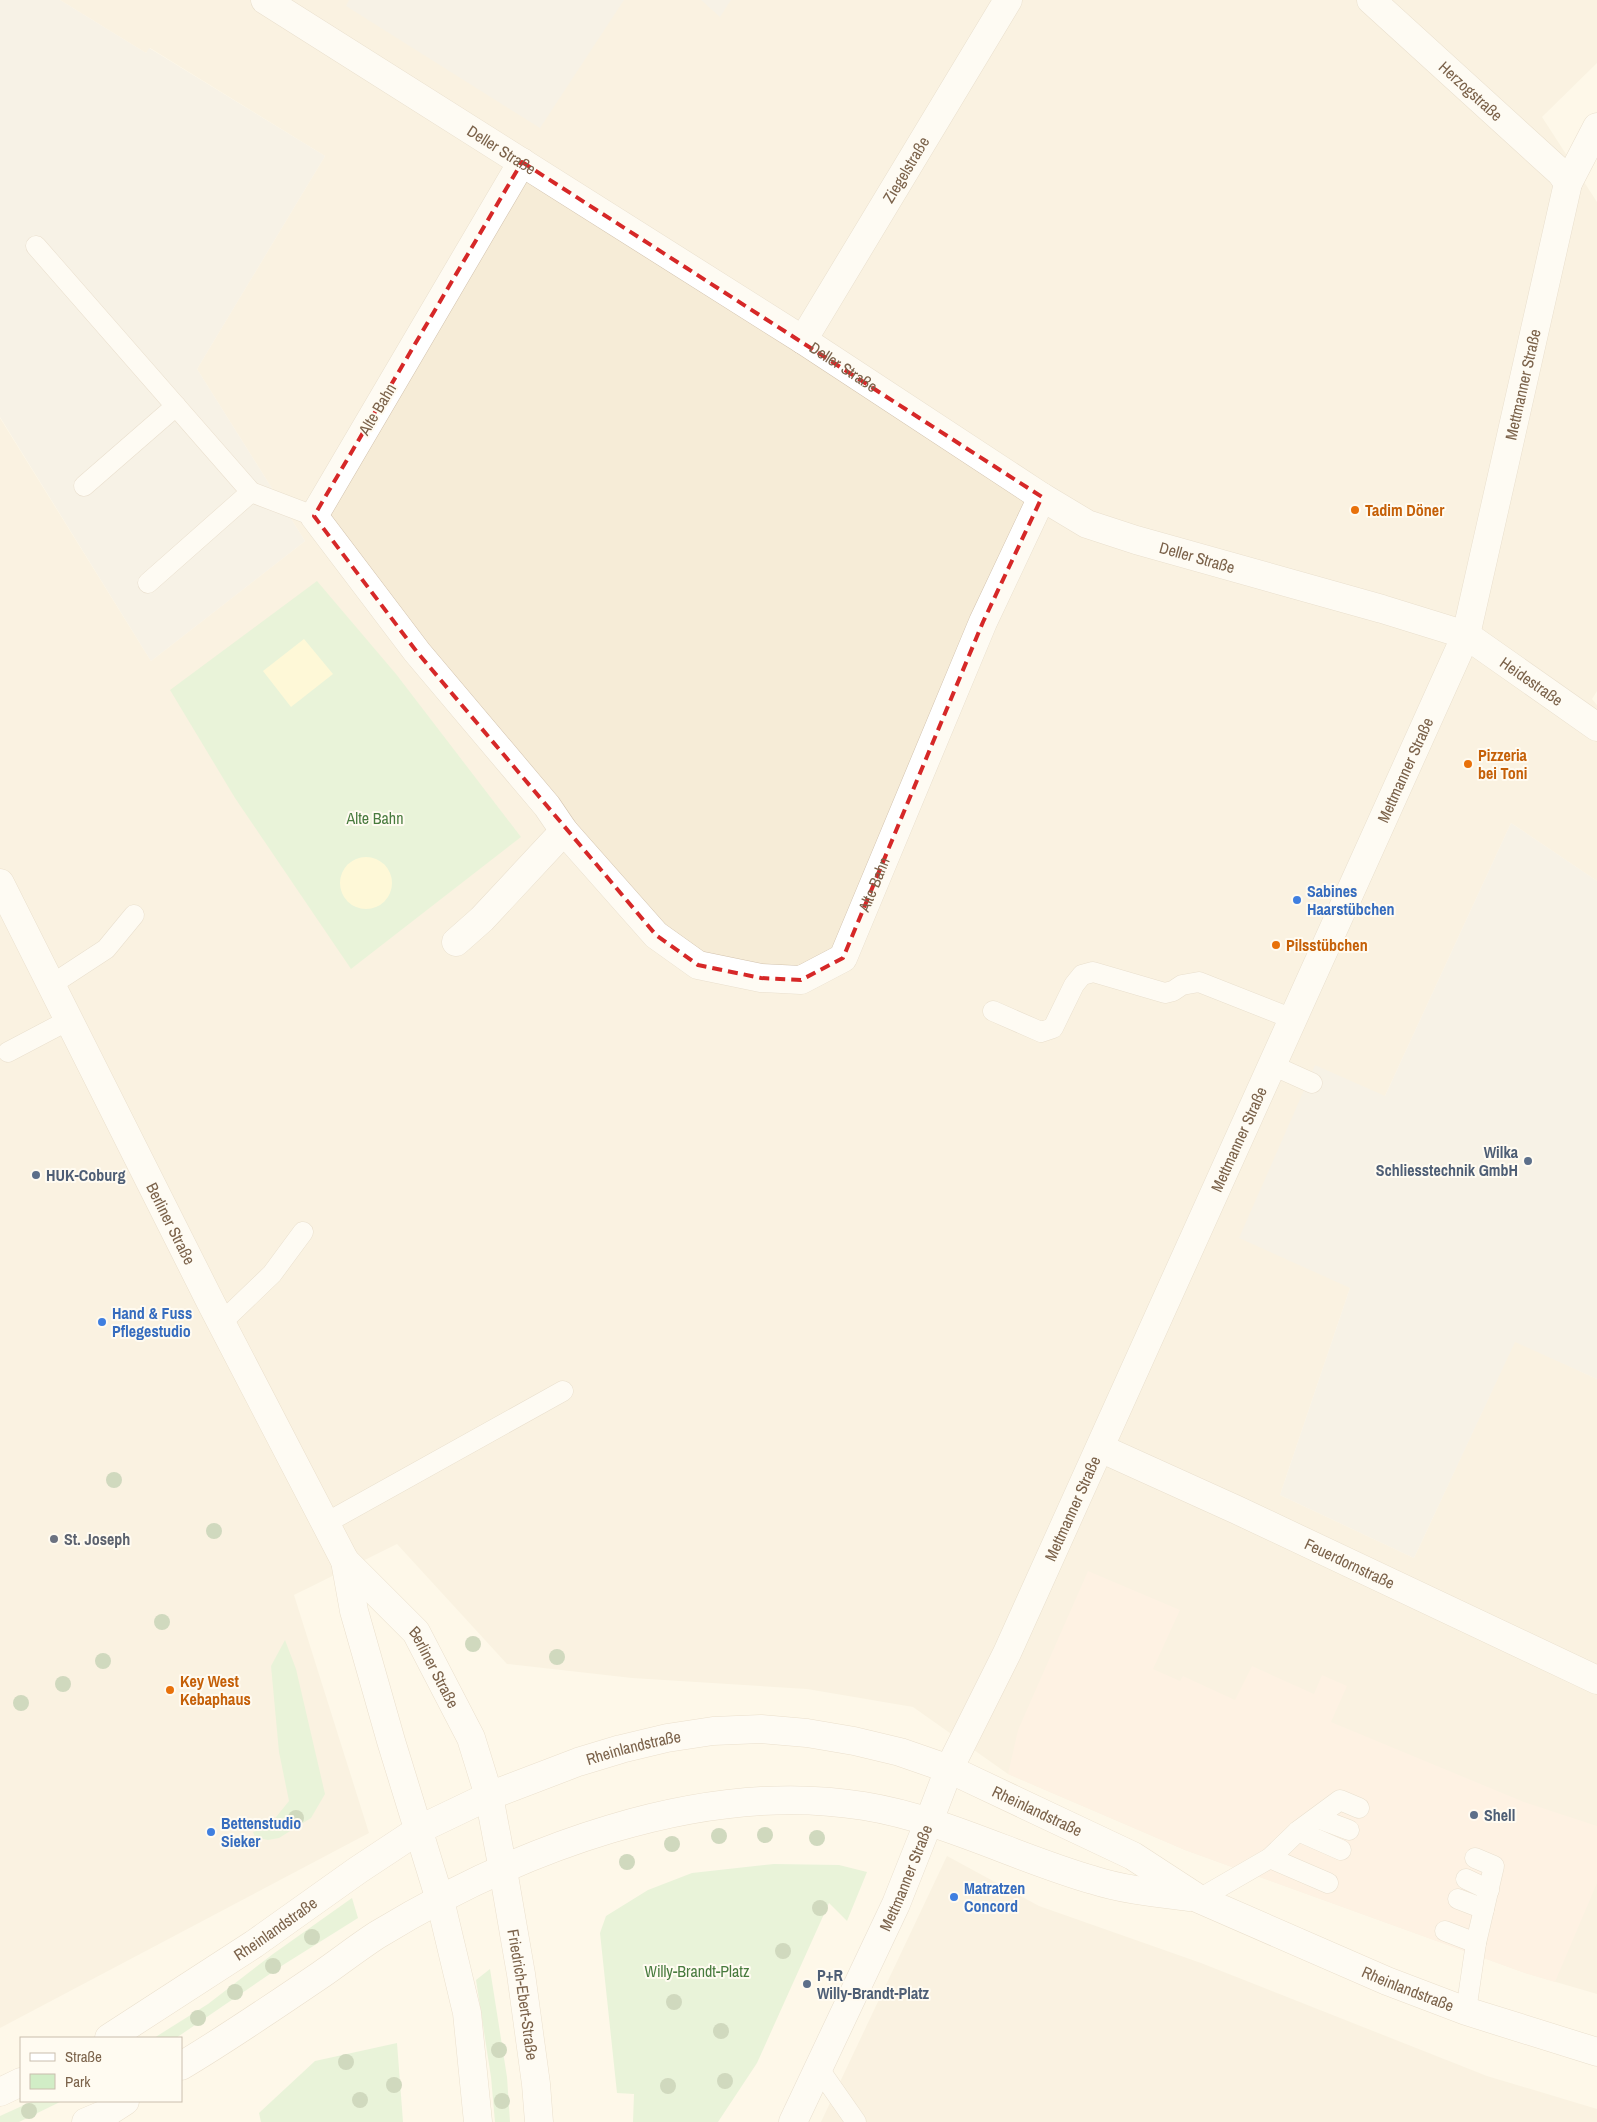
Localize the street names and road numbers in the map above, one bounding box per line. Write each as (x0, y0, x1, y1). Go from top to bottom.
street label: Herzogstraße (1434, 56, 1508, 126)
street label: Deller Straße (463, 120, 540, 180)
street label: Ziegelstraße (877, 132, 934, 207)
street label: Mettmanner Straße (1499, 327, 1546, 442)
street label: Deller Straße (805, 336, 882, 397)
street label: Alte Bahn (352, 379, 401, 440)
street label: Deller Straße (1157, 536, 1237, 578)
street label: Heidestraße (1496, 651, 1567, 711)
street label: Mettmanner Straße (1372, 714, 1438, 826)
street label: Alte Bahn (852, 854, 895, 916)
street label: Mettmanner Straße (1205, 1083, 1272, 1195)
street label: Berliner Straße (141, 1179, 201, 1268)
street label: Mettmanner Straße (1039, 1452, 1105, 1565)
street label: Feuerdornstraße (1301, 1533, 1398, 1594)
street label: Berliner Straße (405, 1621, 465, 1712)
street label: Rheinlandstraße (583, 1725, 682, 1770)
street label: Rheinlandstraße (989, 1780, 1086, 1841)
street label: Mettmanner Straße (874, 1821, 937, 1935)
street label: Rheinlandstraße (229, 1892, 321, 1965)
street label: Friedrich-Ebert-Straße (502, 1927, 544, 2061)
street label: Rheinlandstraße (1359, 1960, 1457, 2016)

